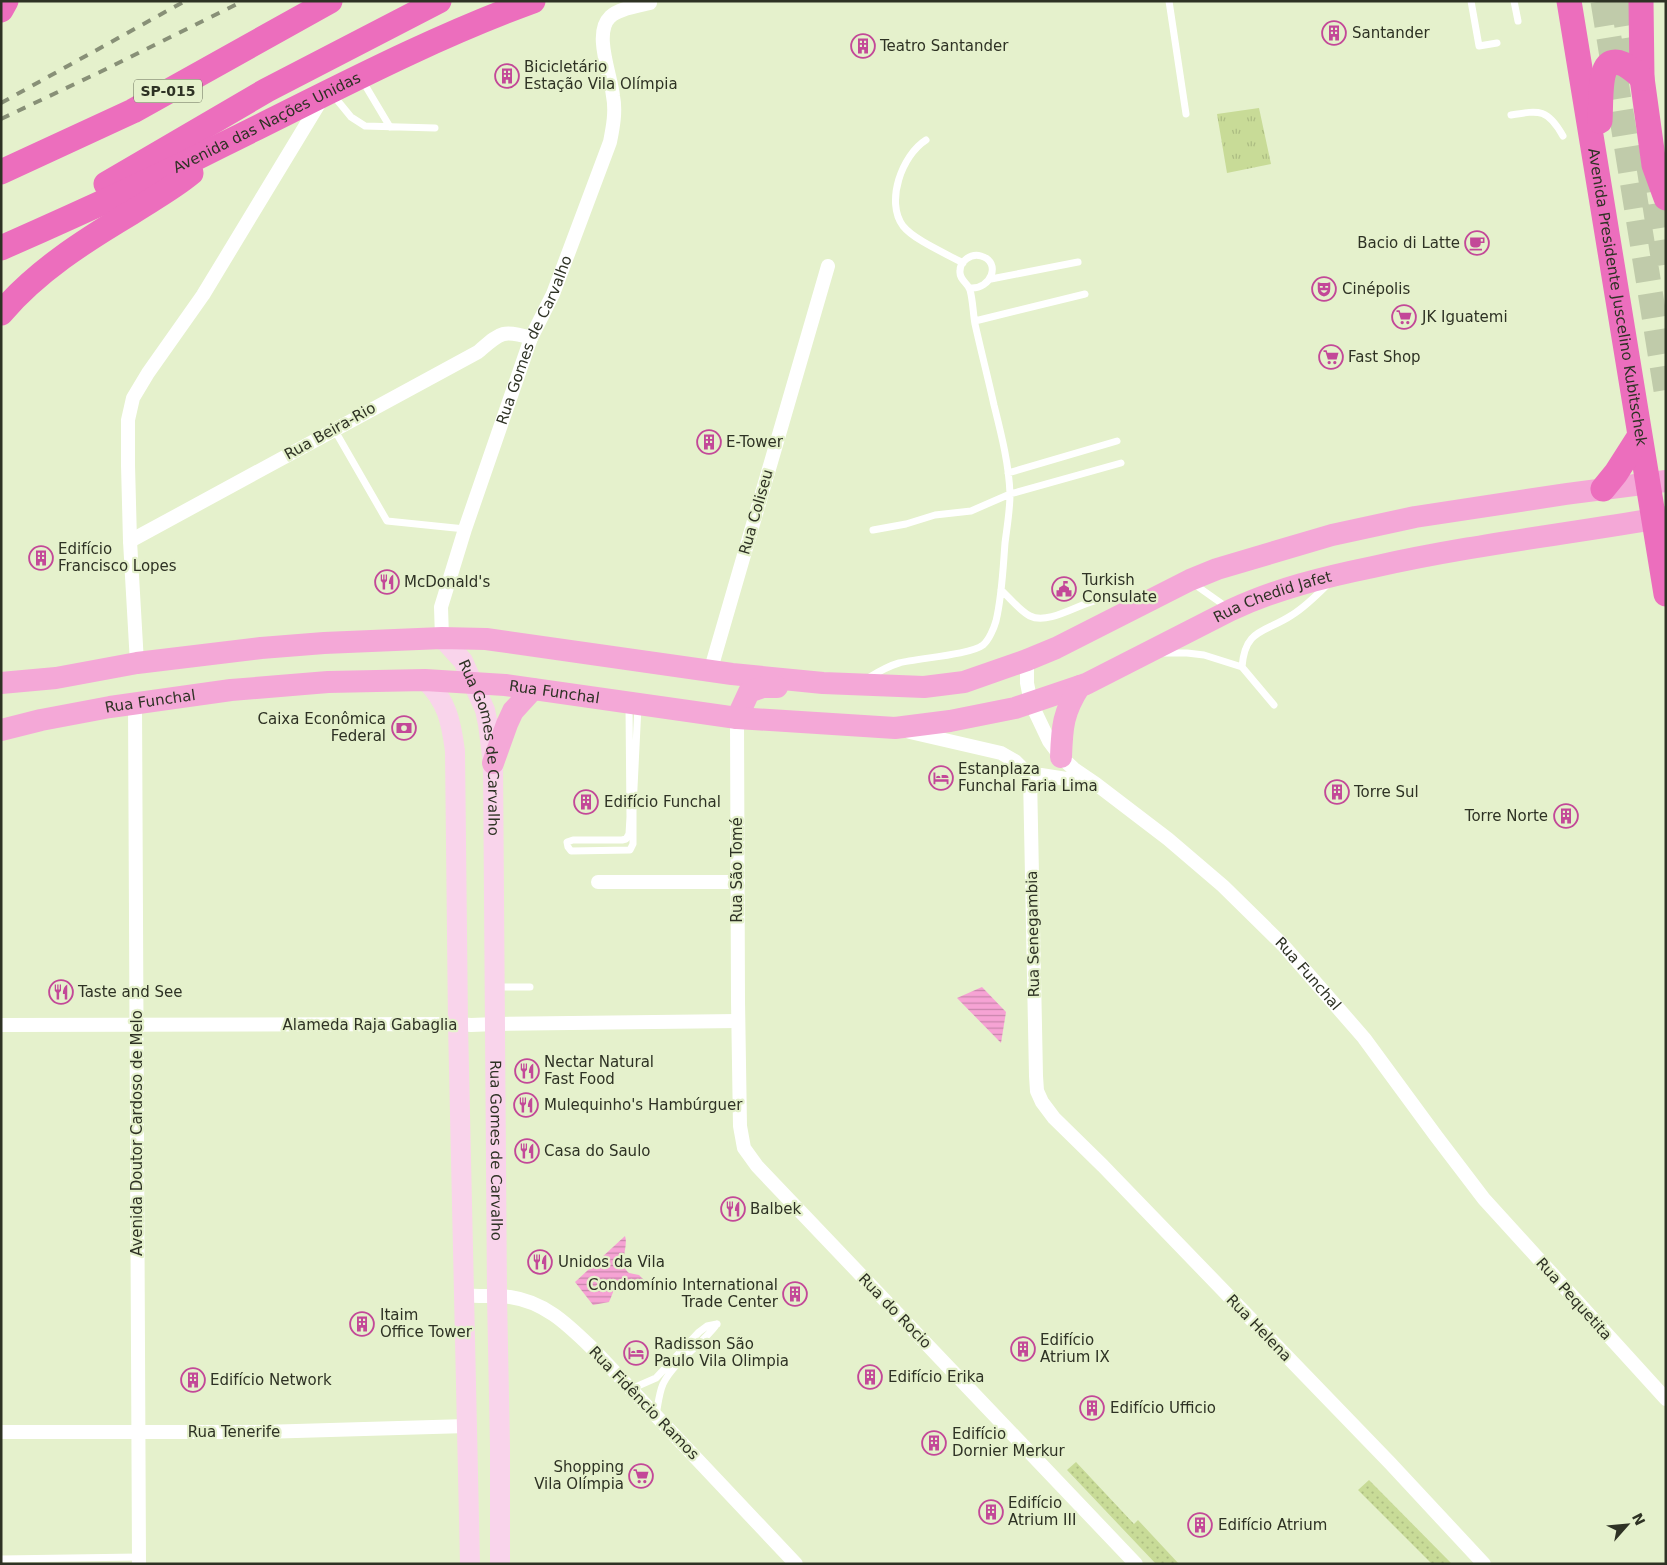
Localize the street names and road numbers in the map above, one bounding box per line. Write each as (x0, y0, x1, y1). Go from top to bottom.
street label: Avenida das Nações Unidas (170, 68, 364, 177)
road number: SP-015 (134, 80, 202, 102)
street label: Avenida Presidente Juscelino Kubitschek (1584, 147, 1651, 448)
street label: Rua Gomes de Carvalho (493, 253, 576, 427)
street label: Rua Beira-Rio (281, 399, 379, 463)
street label: Rua Coliseu (735, 467, 777, 557)
street label: Rua Chedid Jafet (1210, 567, 1334, 626)
street label: Rua Gomes de Carvalho (455, 657, 503, 836)
street label: Rua Funchal (508, 677, 601, 707)
street label: Rua Funchal (103, 686, 197, 717)
street label: Rua São Tomé (728, 817, 746, 923)
street label: Rua Senegambia (1023, 870, 1043, 998)
street label: Rua Funchal (1271, 933, 1345, 1014)
street label: Avenida Doutor Cardoso de Melo (128, 1010, 146, 1256)
street label: Alameda Raja Gabaglia (283, 1016, 457, 1034)
street label: Rua Gomes de Carvalho (486, 1060, 506, 1241)
street label: Rua Pequetita (1532, 1254, 1616, 1344)
street label: Rua do Rocio (855, 1270, 935, 1352)
street label: Rua Helena (1223, 1291, 1295, 1365)
street label: Rua Fidêncio Ramos (585, 1343, 703, 1463)
street label: Rua Tenerife (188, 1423, 280, 1441)

